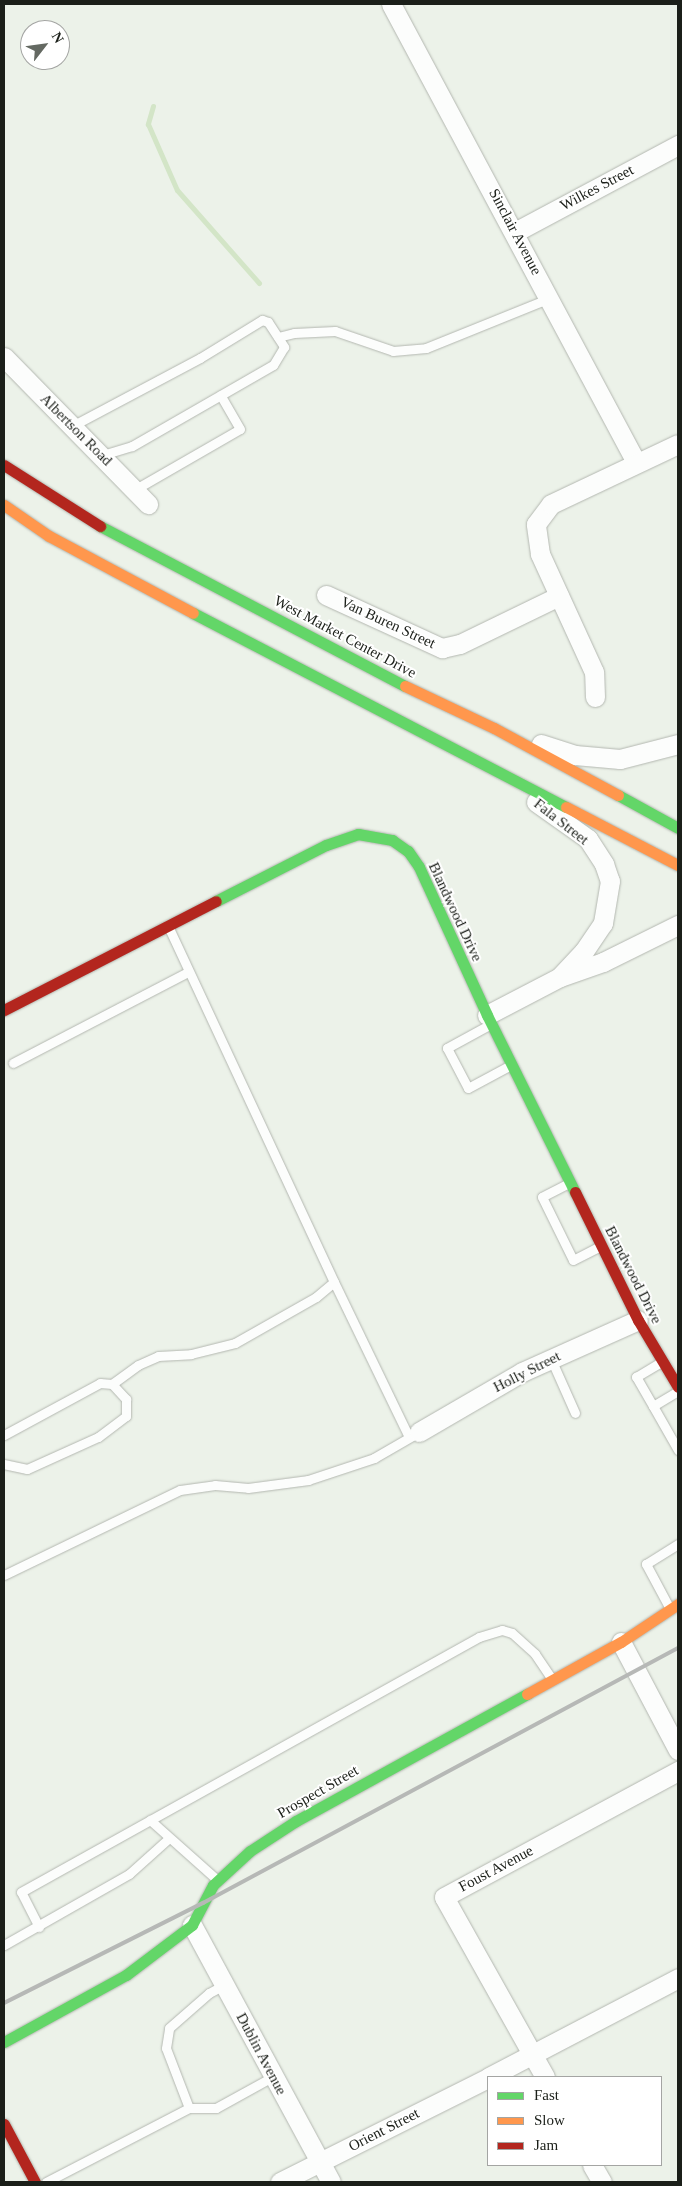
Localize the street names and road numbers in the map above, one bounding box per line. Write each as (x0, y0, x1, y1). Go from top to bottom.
street label: Wilkes Street (557, 161, 637, 215)
street label: Sinclair Avenue (485, 185, 545, 279)
street label: Albertson Road (36, 390, 116, 470)
street label: West Market Center Drive (271, 592, 419, 682)
street label: Van Buren Street (338, 593, 438, 653)
street label: Fala Street (530, 795, 592, 849)
street label: Blandwood Drive (424, 860, 486, 964)
street label: Blandwood Drive (601, 1223, 665, 1327)
street label: Holly Street (490, 1347, 564, 1397)
street label: Prospect Street (274, 1762, 362, 1822)
street label: Foust Avenue (455, 1842, 537, 1896)
street label: Dublin Avenue (232, 2010, 290, 2098)
street label: Orient Street (346, 2104, 422, 2156)

